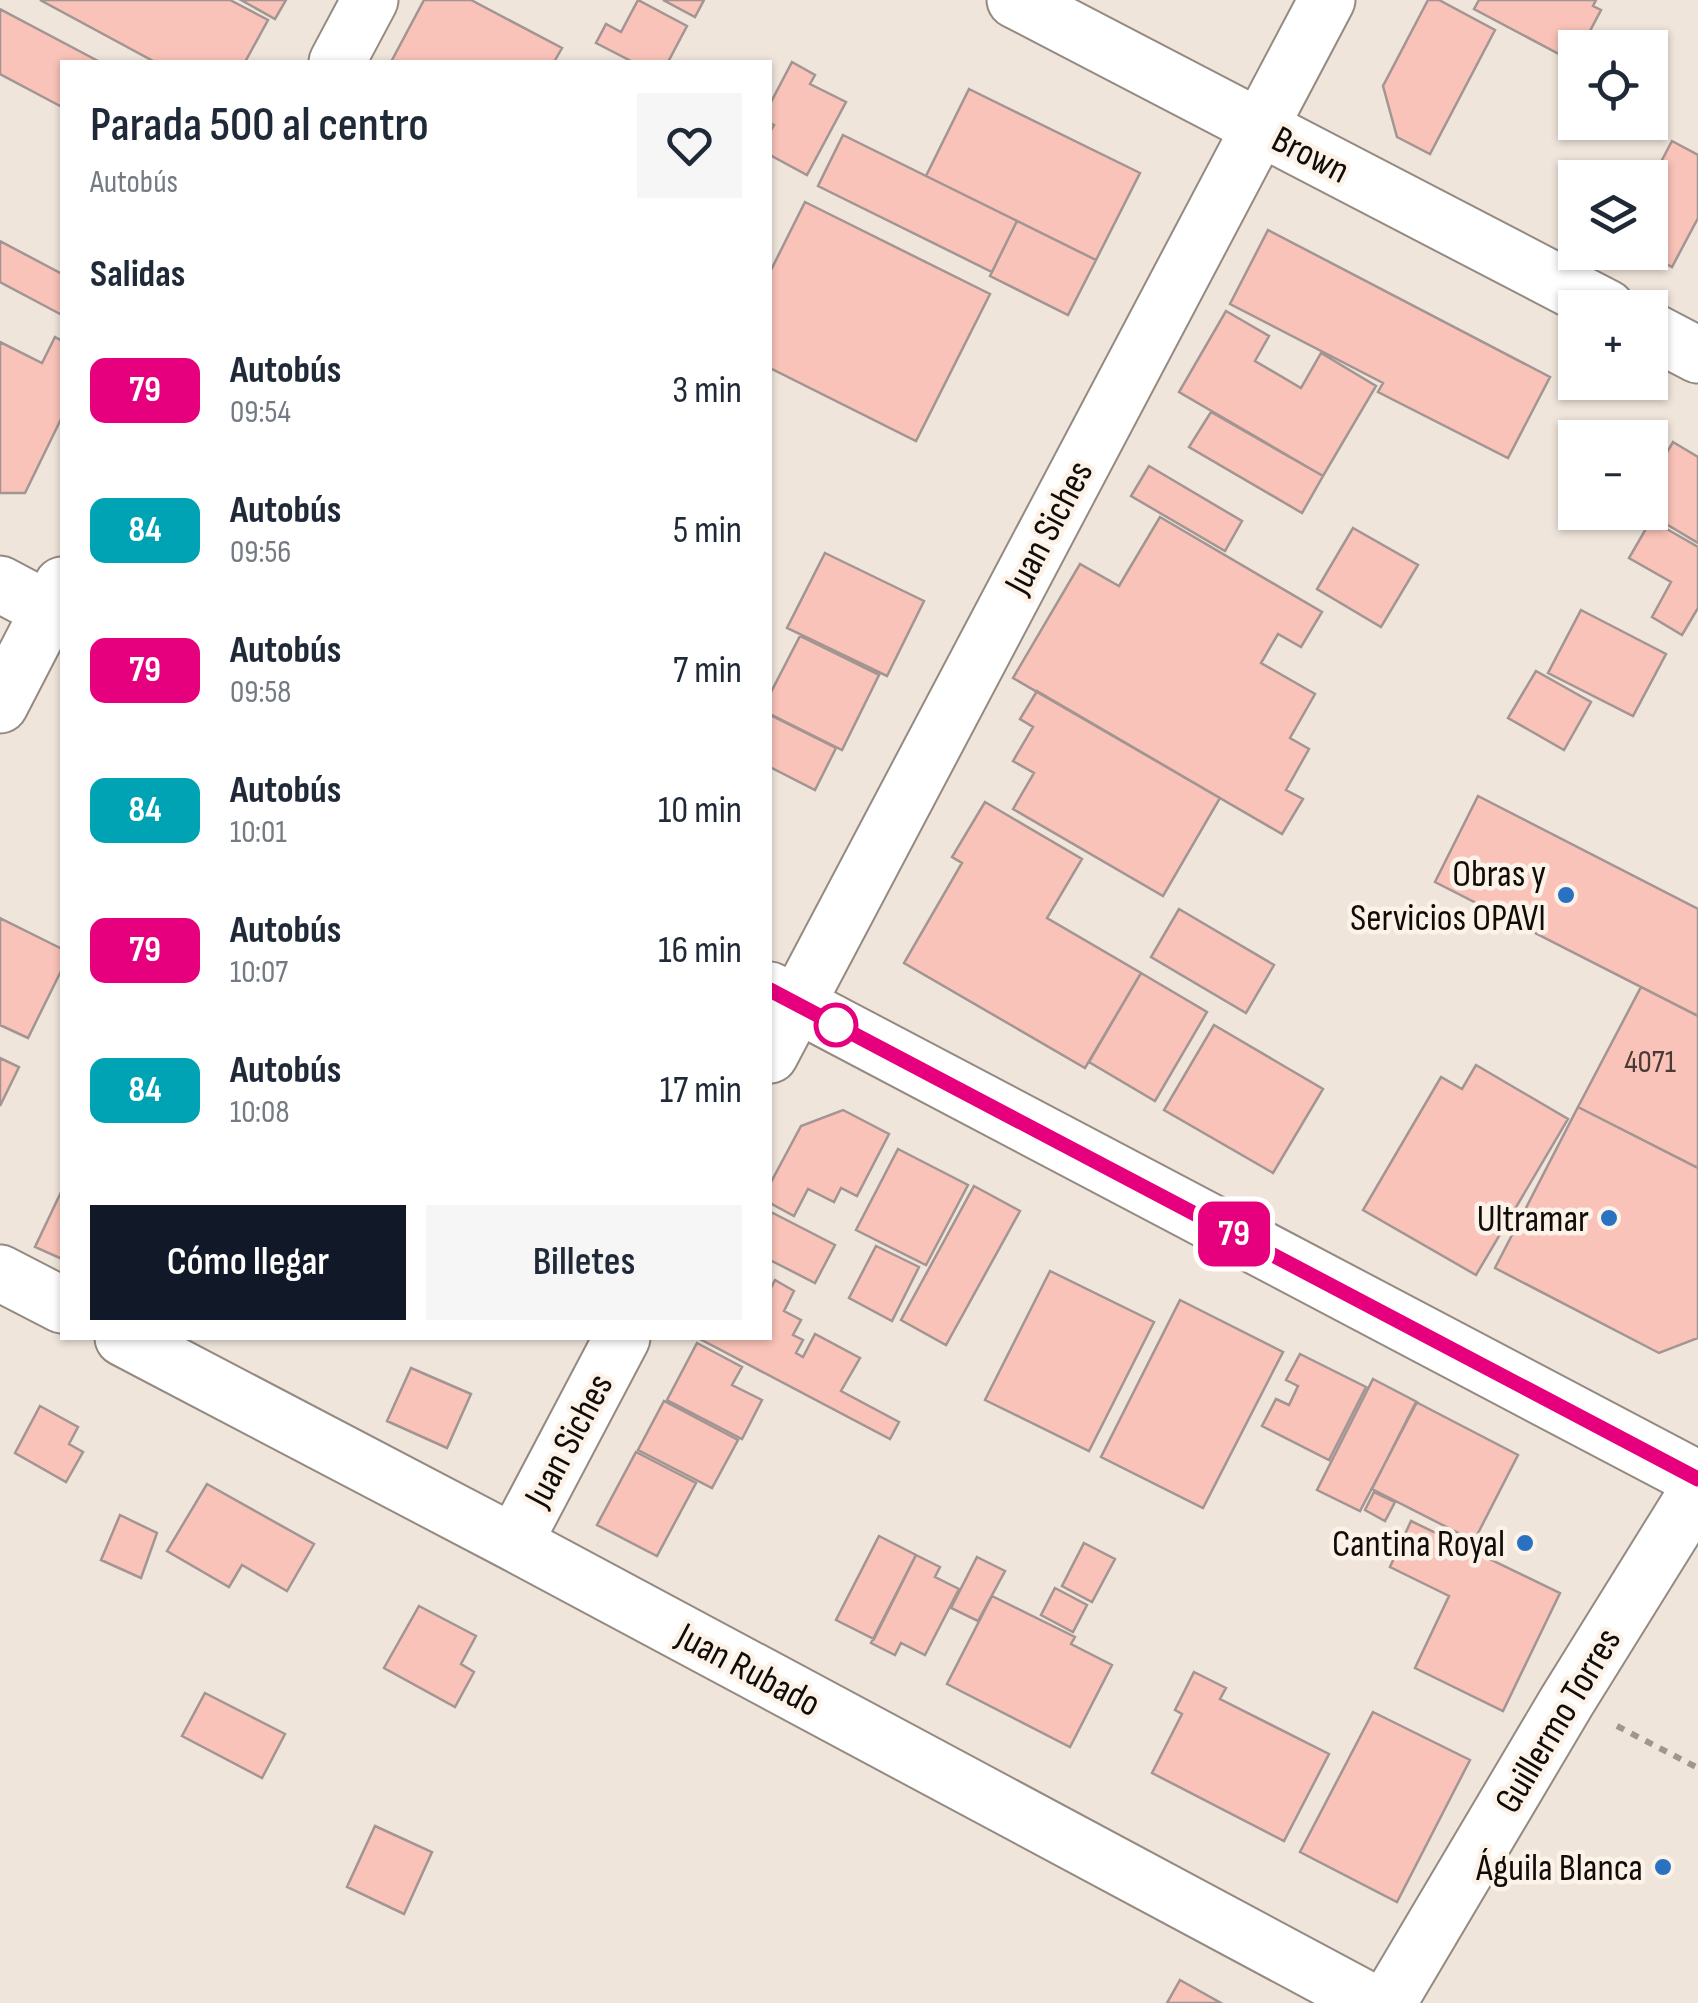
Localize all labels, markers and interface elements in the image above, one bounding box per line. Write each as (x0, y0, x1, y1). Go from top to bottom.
map controls (1558, 30, 1668, 530)
button: locate (1558, 30, 1668, 140)
button: heart (637, 93, 742, 198)
text: Parada 500 al centro (90, 97, 429, 154)
street label: Brown (1264, 117, 1356, 194)
button: layers (1558, 160, 1668, 270)
text: Autobús (90, 163, 178, 202)
text: Salidas (90, 252, 185, 297)
button: + (1558, 290, 1668, 400)
text: Autobús (230, 348, 341, 393)
text: 3 min (672, 368, 742, 413)
text: 79 (129, 369, 161, 412)
text: 09:54 (230, 393, 291, 432)
button: − (1558, 420, 1668, 530)
street label: Juan Siches (995, 453, 1103, 603)
text: Autobús (230, 488, 341, 533)
text: 5 min (673, 508, 742, 553)
text: 84 (128, 509, 162, 552)
text: 09:56 (230, 533, 291, 572)
text: Autobús (230, 628, 341, 673)
text: 7 min (673, 648, 742, 693)
text: 79 (129, 649, 161, 692)
text: 09:58 (230, 673, 291, 712)
text: Autobús (230, 768, 341, 813)
text: 10 min (658, 788, 742, 833)
text: 84 (128, 789, 162, 832)
text: 10:01 (230, 813, 287, 852)
place label: Obras y Servicios OPAVI (1350, 852, 1546, 941)
marker: Obras y Servicios OPAVI (1555, 884, 1577, 906)
text: Autobús (230, 908, 341, 953)
text: 16 min (658, 928, 742, 973)
text: 79 (129, 929, 161, 972)
text: 10:07 (230, 953, 288, 992)
unlabelled marker (815, 1004, 857, 1046)
house number: 4071 (1624, 1043, 1676, 1082)
text: Autobús (230, 1048, 341, 1093)
text: 17 min (660, 1068, 742, 1113)
text: 84 (128, 1069, 162, 1112)
text: 10:08 (230, 1093, 289, 1132)
place label: Ultramar (1477, 1197, 1589, 1242)
line badge: 79 (1189, 1202, 1279, 1266)
button: Cómo llegar (90, 1205, 406, 1320)
button: Billetes (426, 1205, 742, 1320)
marker: Ultramar (1598, 1207, 1620, 1229)
text: 79 (1218, 1213, 1250, 1256)
street label: Juan Siches (515, 1366, 623, 1516)
place label: Cantina Royal (1332, 1522, 1505, 1567)
marker: Cantina Royal (1514, 1532, 1536, 1554)
street label: Juan Rubado (668, 1613, 828, 1727)
street label: Guillermo Torres (1486, 1620, 1631, 1821)
place label: Águila Blanca (1475, 1846, 1643, 1891)
marker: Águila Blanca (1652, 1856, 1674, 1878)

